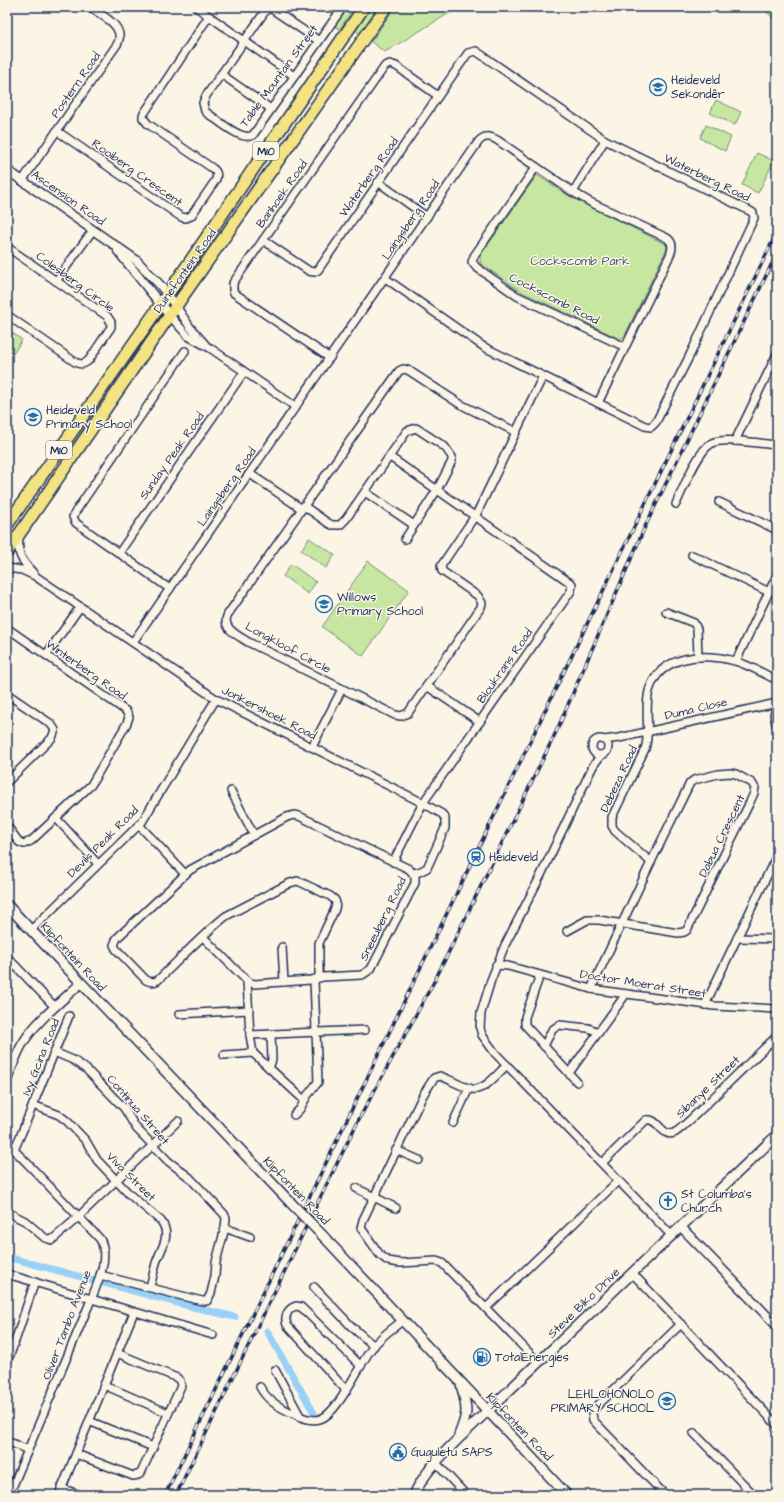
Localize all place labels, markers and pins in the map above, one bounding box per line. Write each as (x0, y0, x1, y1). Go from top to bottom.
place label: Heideveld Sekondêr (671, 72, 725, 103)
school or university icon: Heideveld Sekondêr (648, 77, 668, 97)
place label: Heideveld Primary School (46, 402, 132, 434)
school or university icon: Heideveld Primary School (23, 407, 43, 427)
place label: Willows Primary School (337, 589, 423, 621)
school or university icon: Willows Primary School (314, 594, 334, 614)
station icon: Heideveld (466, 847, 486, 867)
place label: Heideveld (489, 849, 538, 866)
place label: St Columba's Church (681, 1186, 752, 1217)
church icon: St Columba's Church (658, 1191, 678, 1211)
fuel station icon: TotalEnergies (472, 1347, 492, 1367)
place label: TotalEnergies (495, 1349, 569, 1367)
place label: LEHLOHONOLO PRIMARY SCHOOL (551, 1386, 655, 1417)
school or university icon: LEHLOHONOLO PRIMARY SCHOOL (657, 1391, 677, 1411)
public building icon: Guguletu SAPS (388, 1442, 408, 1462)
place label: Guguletu SAPS (411, 1444, 493, 1462)

